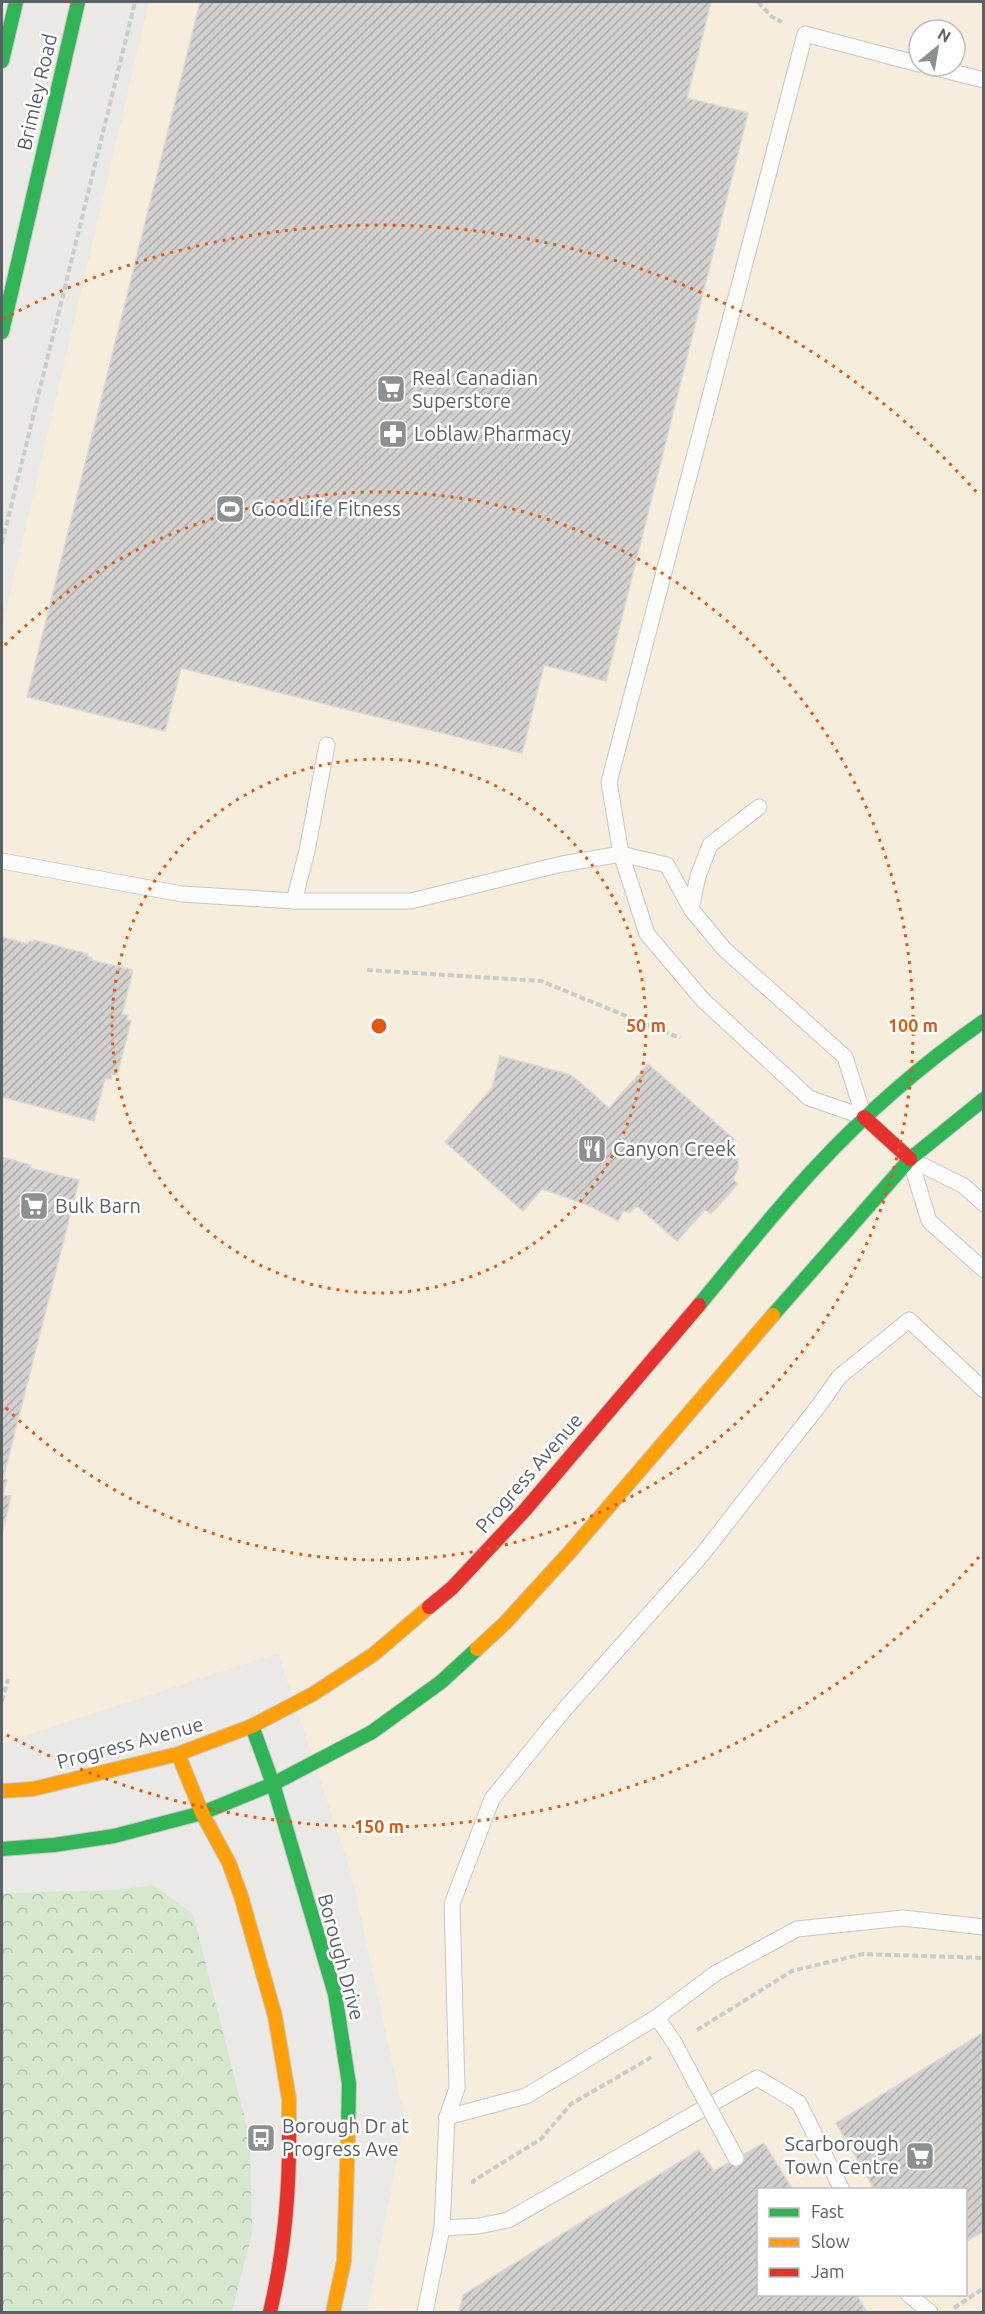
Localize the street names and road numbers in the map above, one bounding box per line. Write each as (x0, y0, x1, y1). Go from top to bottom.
street label: Brimley Road (12, 31, 61, 152)
street label: Progress Avenue (471, 1408, 587, 1537)
street label: Progress Avenue (54, 1712, 206, 1773)
street label: Borough Drive (314, 1891, 369, 2023)

